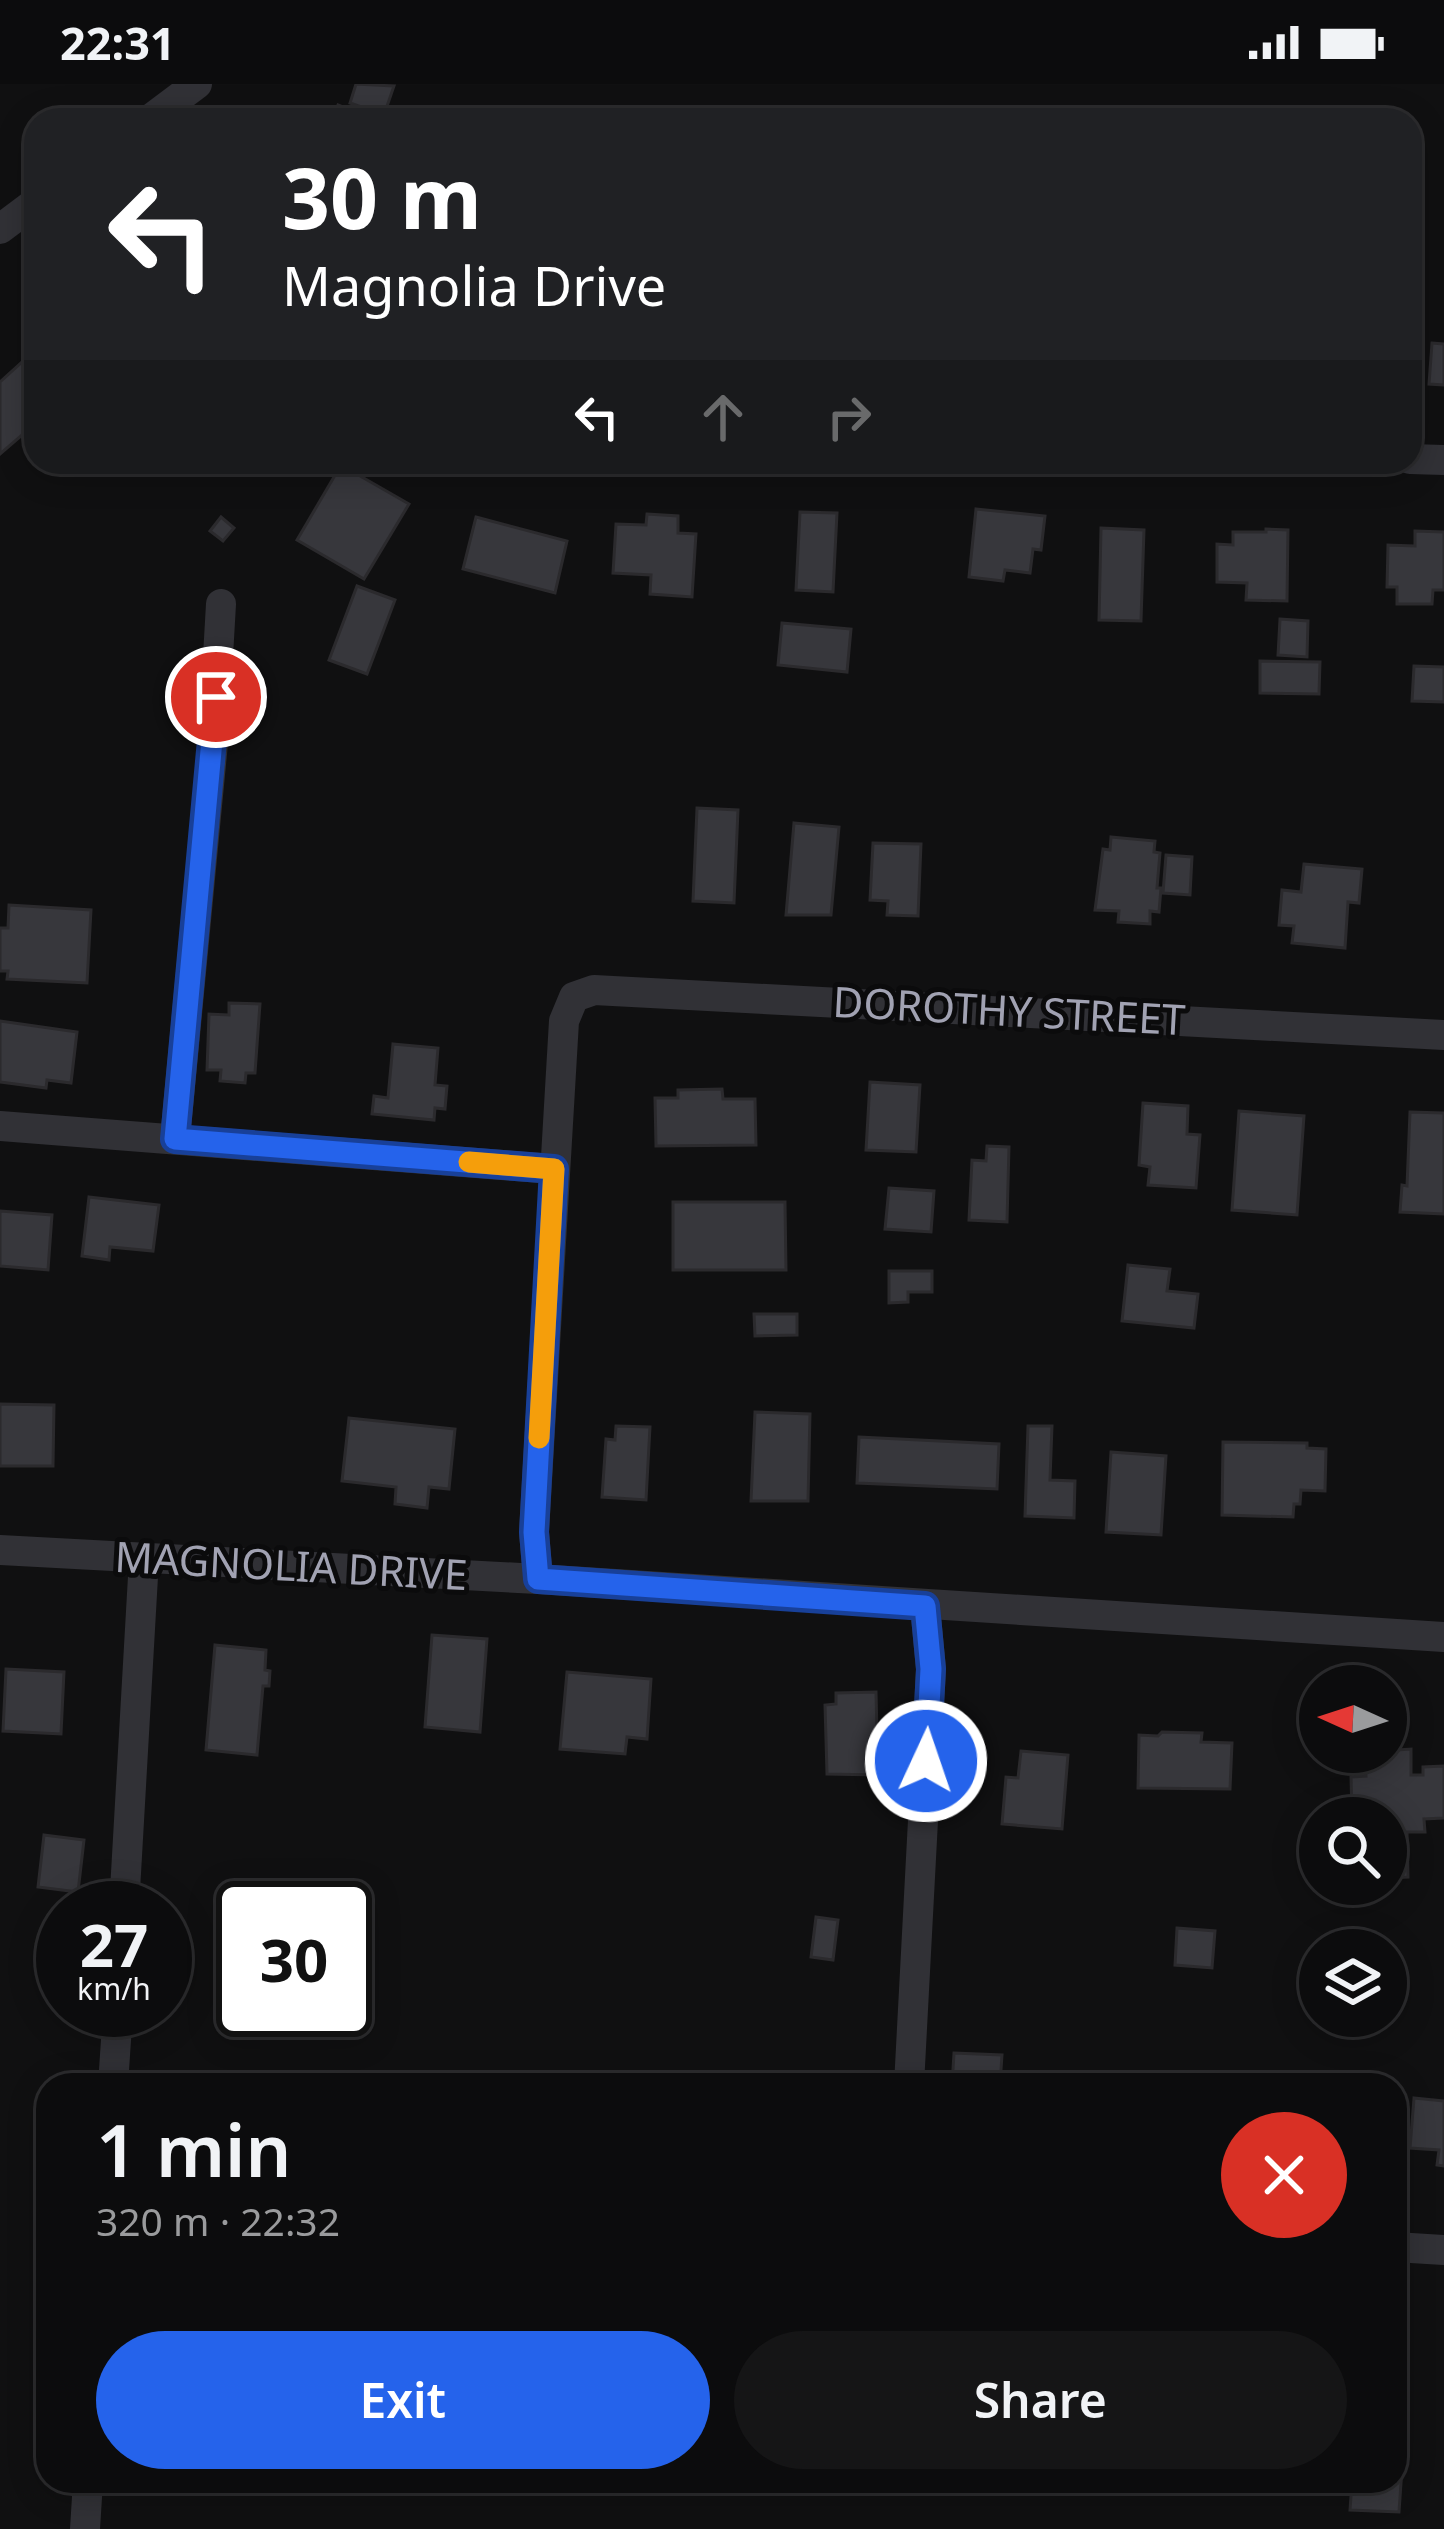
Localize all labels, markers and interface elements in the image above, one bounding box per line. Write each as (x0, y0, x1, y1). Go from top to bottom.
text: 22:31 (60, 12, 176, 73)
text: 30 m (282, 139, 482, 254)
icon: left (84, 156, 240, 312)
text: Magnolia Drive (282, 248, 666, 322)
icon: left (564, 384, 630, 450)
icon: ahead (690, 384, 756, 450)
icon: right (816, 384, 882, 450)
pin (165, 646, 267, 748)
icon: arrive (183, 664, 249, 730)
street label: DOROTHY STREET (831, 972, 1187, 1047)
street label: MAGNOLIA DRIVE (113, 1527, 469, 1602)
north arrow (1299, 1665, 1407, 1773)
map controls (1299, 1665, 1407, 2037)
position arrow (863, 1698, 989, 1824)
button: search (1299, 1797, 1407, 1905)
speed limit sign: 30 (216, 1881, 372, 2037)
text: 27 (80, 1903, 148, 1985)
button: layers (1299, 1929, 1407, 2037)
text: km/h (77, 1968, 151, 2009)
text: 1 min (96, 2100, 291, 2198)
button: close (1221, 2112, 1347, 2238)
text: 320 m · 22:32 (96, 2194, 340, 2247)
button: Exit (96, 2331, 710, 2469)
button: Share (734, 2331, 1347, 2469)

